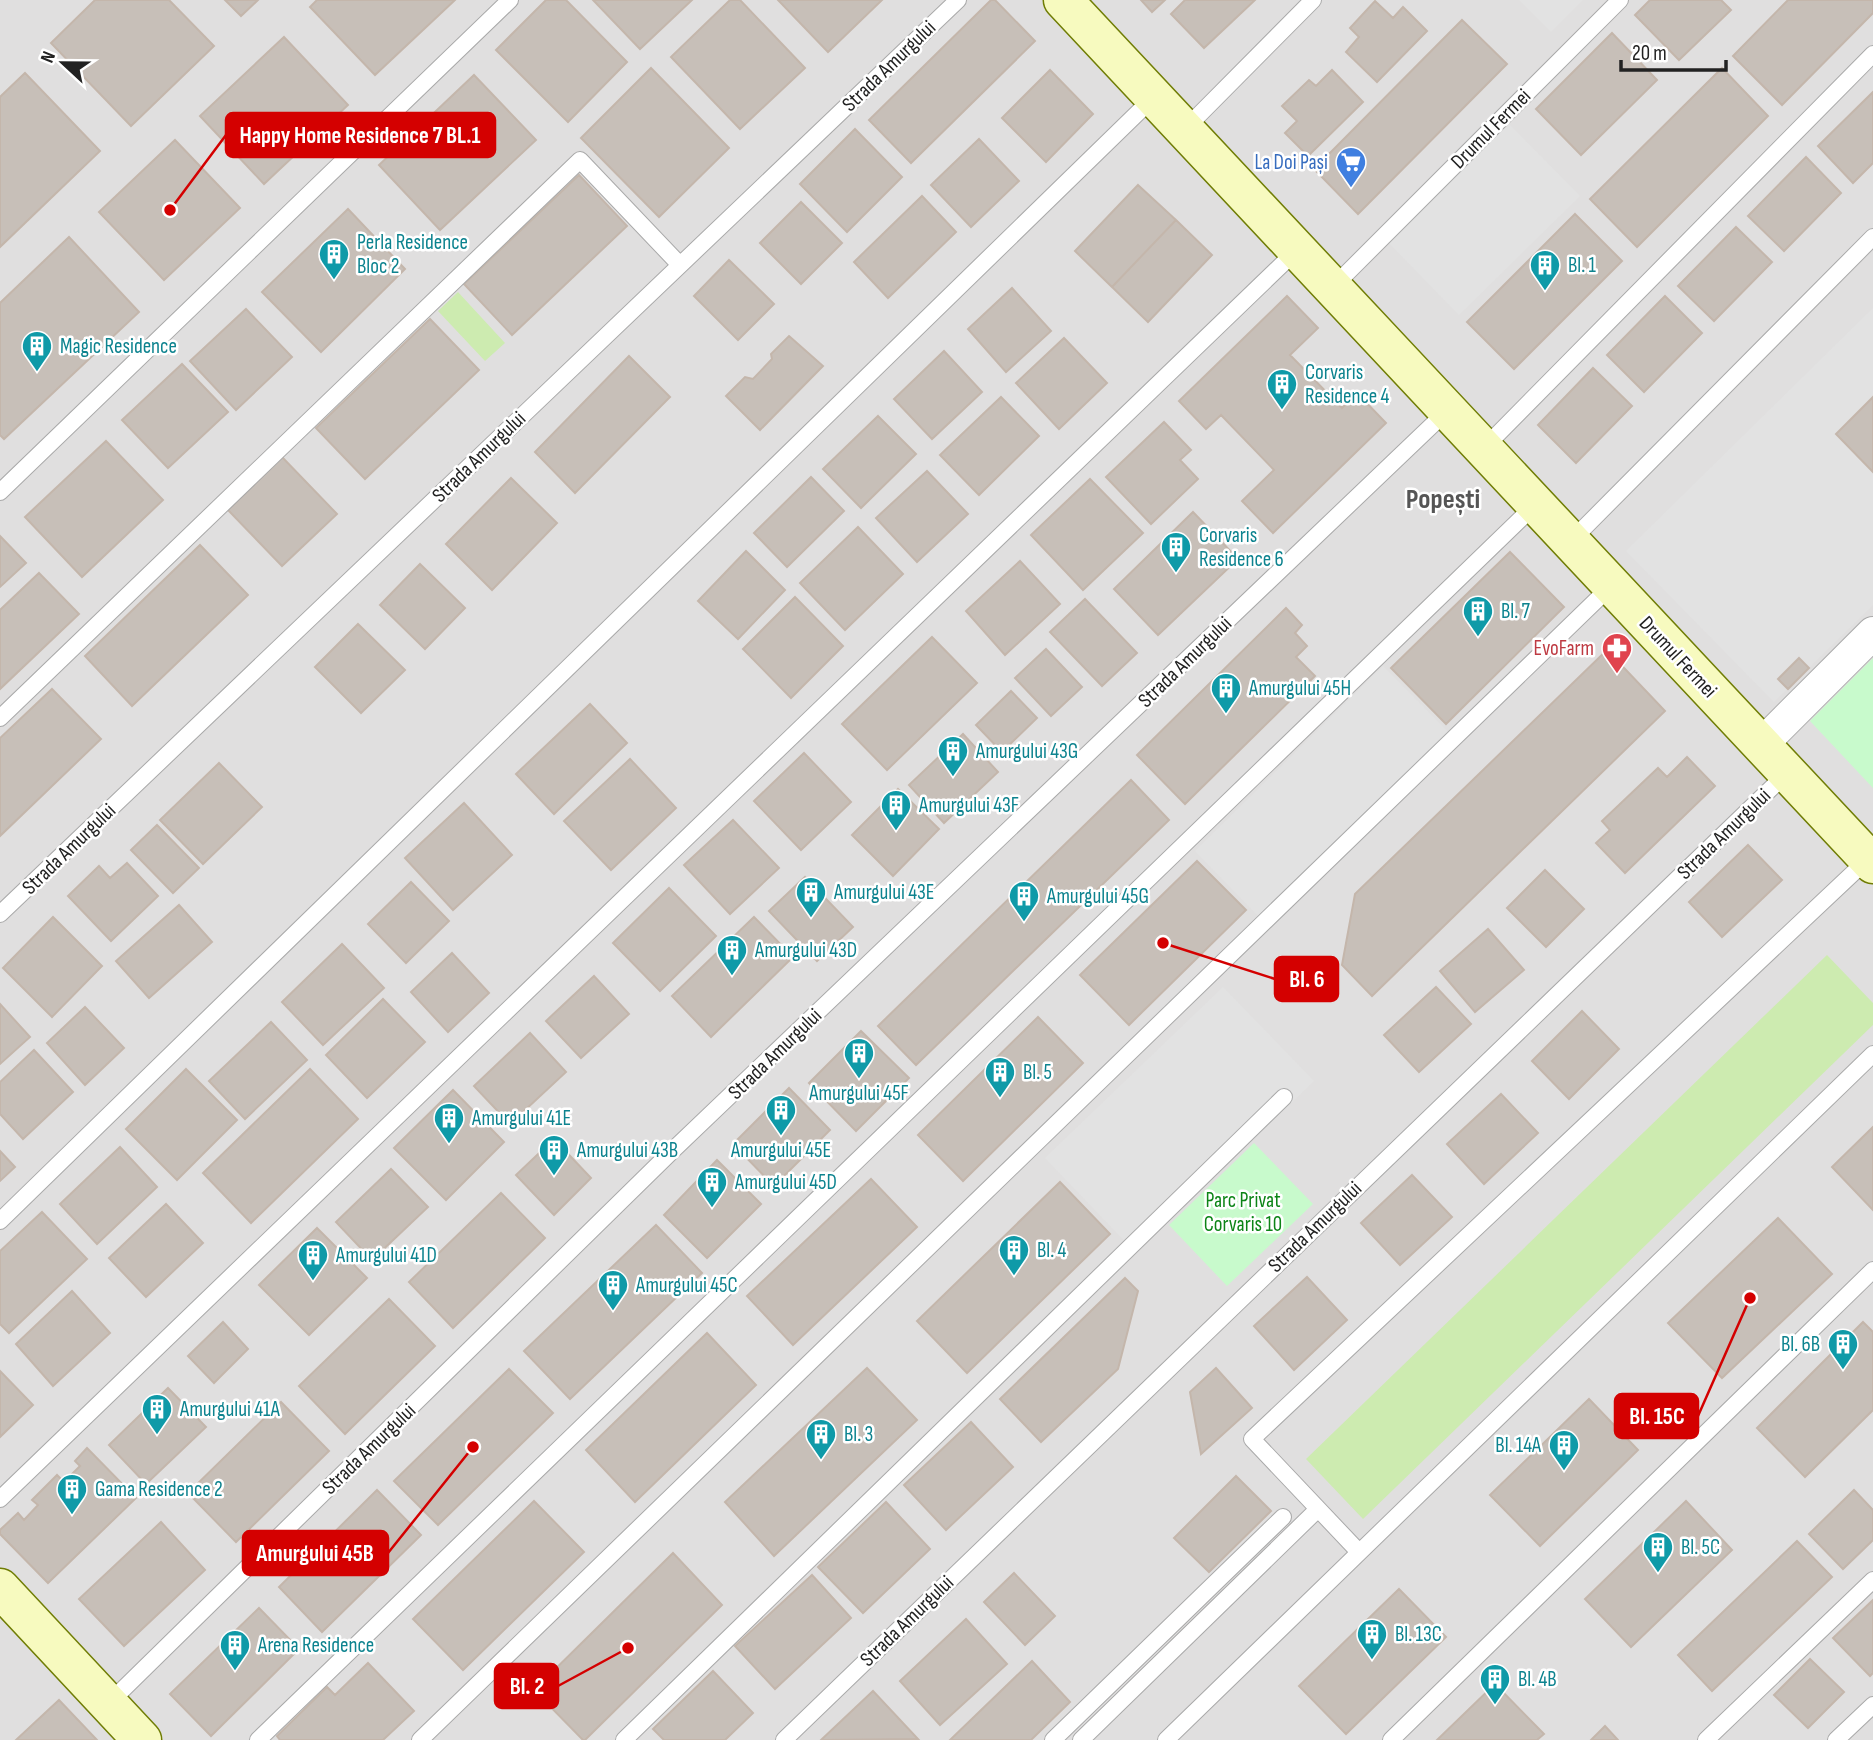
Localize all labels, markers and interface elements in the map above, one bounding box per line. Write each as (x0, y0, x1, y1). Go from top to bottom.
street label: Strada Amurgului (837, 15, 941, 117)
north arrow (28, 28, 98, 98)
scale bar (1621, 28, 1726, 72)
text: 20 m (1632, 41, 1667, 66)
text: N (36, 48, 61, 66)
street label: Drumul Fermei (1446, 84, 1536, 174)
callout: Happy Home Residence 7 BL.1 (226, 113, 495, 157)
text: Happy Home Residence 7 BL.1 (239, 122, 481, 150)
supermarket icon: La Doi Pași (1334, 145, 1368, 189)
place label: La Doi Pași (1254, 150, 1328, 175)
place label: Perla Residence Bloc 2 (357, 230, 468, 279)
building icon: Perla Residence Bloc 2 (317, 237, 351, 281)
building icon: Bl. 1 (1528, 248, 1562, 292)
place label: Bl. 1 (1568, 253, 1597, 278)
building icon: Magic Residence (20, 329, 54, 373)
place label: Magic Residence (60, 334, 177, 359)
place label: Corvaris Residence 4 (1305, 360, 1390, 409)
building icon: Corvaris Residence 4 (1265, 367, 1299, 411)
street label: Strada Amurgului (427, 406, 531, 508)
district label: Popești (1406, 483, 1480, 516)
place label: Corvaris Residence 6 (1199, 523, 1284, 572)
building icon: Corvaris Residence 6 (1159, 530, 1193, 574)
building icon: Bl. 7 (1461, 594, 1495, 638)
place label: Bl. 7 (1501, 599, 1531, 624)
street label: Strada Amurgului (1133, 611, 1237, 713)
street label: Drumul Fermei (1634, 611, 1722, 703)
pharmacy icon: EvoFarm (1600, 631, 1634, 675)
place label: EvoFarm (1533, 636, 1594, 661)
building icon: Amurgului 45H (1209, 671, 1243, 715)
place label: Amurgului 45H (1248, 676, 1351, 701)
building icon: Amurgului 43G (936, 734, 970, 778)
place label: Amurgului 43G (975, 739, 1078, 764)
street label: Strada Amurgului (1672, 783, 1776, 885)
building icon: Amurgului 43F (879, 788, 913, 832)
place label: Amurgului 43F (918, 793, 1019, 818)
street label: Strada Amurgului (17, 798, 121, 900)
building icon: Amurgului 43E (794, 875, 828, 919)
building icon: Amurgului 45G (1007, 879, 1041, 923)
place label: Amurgului 43E (833, 880, 935, 905)
place label: Amurgului 45G (1046, 884, 1149, 909)
building icon: Amurgului 43D (715, 933, 749, 977)
place label: Amurgului 43D (754, 938, 857, 963)
callout: Bl. 6 (1275, 957, 1338, 1001)
text: Bl. 6 (1289, 966, 1325, 994)
street label: Strada Amurgului (723, 1003, 827, 1105)
building icon: Amurgului 45F (842, 1036, 876, 1080)
building icon: Bl. 5 (983, 1055, 1017, 1099)
place label: Bl. 5 (1023, 1060, 1052, 1085)
place label: Amurgului 45F (808, 1081, 909, 1106)
building icon: Amurgului 45E (764, 1093, 798, 1137)
building icon: Amurgului 41E (432, 1101, 466, 1145)
place label: Amurgului 41E (471, 1106, 571, 1131)
building icon: Amurgului 43B (537, 1133, 571, 1177)
place label: Amurgului 43B (576, 1138, 678, 1163)
place label: Amurgului 45E (730, 1138, 831, 1163)
building icon: Amurgului 45D (695, 1165, 729, 1209)
place label: Amurgului 45D (734, 1170, 837, 1195)
street label: Strada Amurgului (1263, 1176, 1367, 1278)
park label: Parc Privat Corvaris 10 (1204, 1188, 1282, 1237)
building icon: Bl. 4 (997, 1233, 1031, 1277)
building icon: Amurgului 41D (296, 1238, 330, 1282)
place label: Bl. 4 (1037, 1238, 1067, 1263)
place label: Amurgului 41D (335, 1243, 437, 1268)
building icon: Amurgului 45C (596, 1268, 630, 1312)
place label: Amurgului 45C (635, 1273, 738, 1298)
building icon: Bl. 6B (1826, 1327, 1860, 1371)
place label: Bl. 6B (1781, 1332, 1820, 1357)
building icon: Amurgului 41A (140, 1392, 174, 1436)
callout: Bl. 15C (1615, 1394, 1698, 1438)
place label: Amurgului 41A (179, 1397, 281, 1422)
street label: Strada Amurgului (317, 1398, 421, 1500)
text: Bl. 15C (1629, 1403, 1685, 1431)
building icon: Bl. 3 (804, 1417, 838, 1461)
place label: Bl. 3 (844, 1422, 873, 1447)
building icon: Bl. 14A (1547, 1428, 1581, 1472)
place label: Bl. 14A (1495, 1433, 1542, 1458)
building icon: Gama Residence 2 (55, 1472, 89, 1516)
place label: Gama Residence 2 (95, 1477, 223, 1502)
building icon: Bl. 5C (1641, 1530, 1675, 1574)
callout: Amurgului 45B (243, 1531, 388, 1575)
place label: Bl. 5C (1681, 1535, 1720, 1560)
text: Amurgului 45B (255, 1540, 374, 1568)
street label: Strada Amurgului (855, 1570, 959, 1672)
building icon: Bl. 13C (1355, 1617, 1389, 1661)
place label: Bl. 13C (1395, 1622, 1442, 1647)
building icon: Arena Residence (218, 1628, 252, 1672)
place label: Arena Residence (257, 1633, 374, 1658)
building icon: Bl. 4B (1478, 1662, 1512, 1706)
callout: Bl. 2 (495, 1664, 558, 1708)
place label: Bl. 4B (1518, 1667, 1557, 1692)
text: Bl. 2 (510, 1673, 544, 1701)

